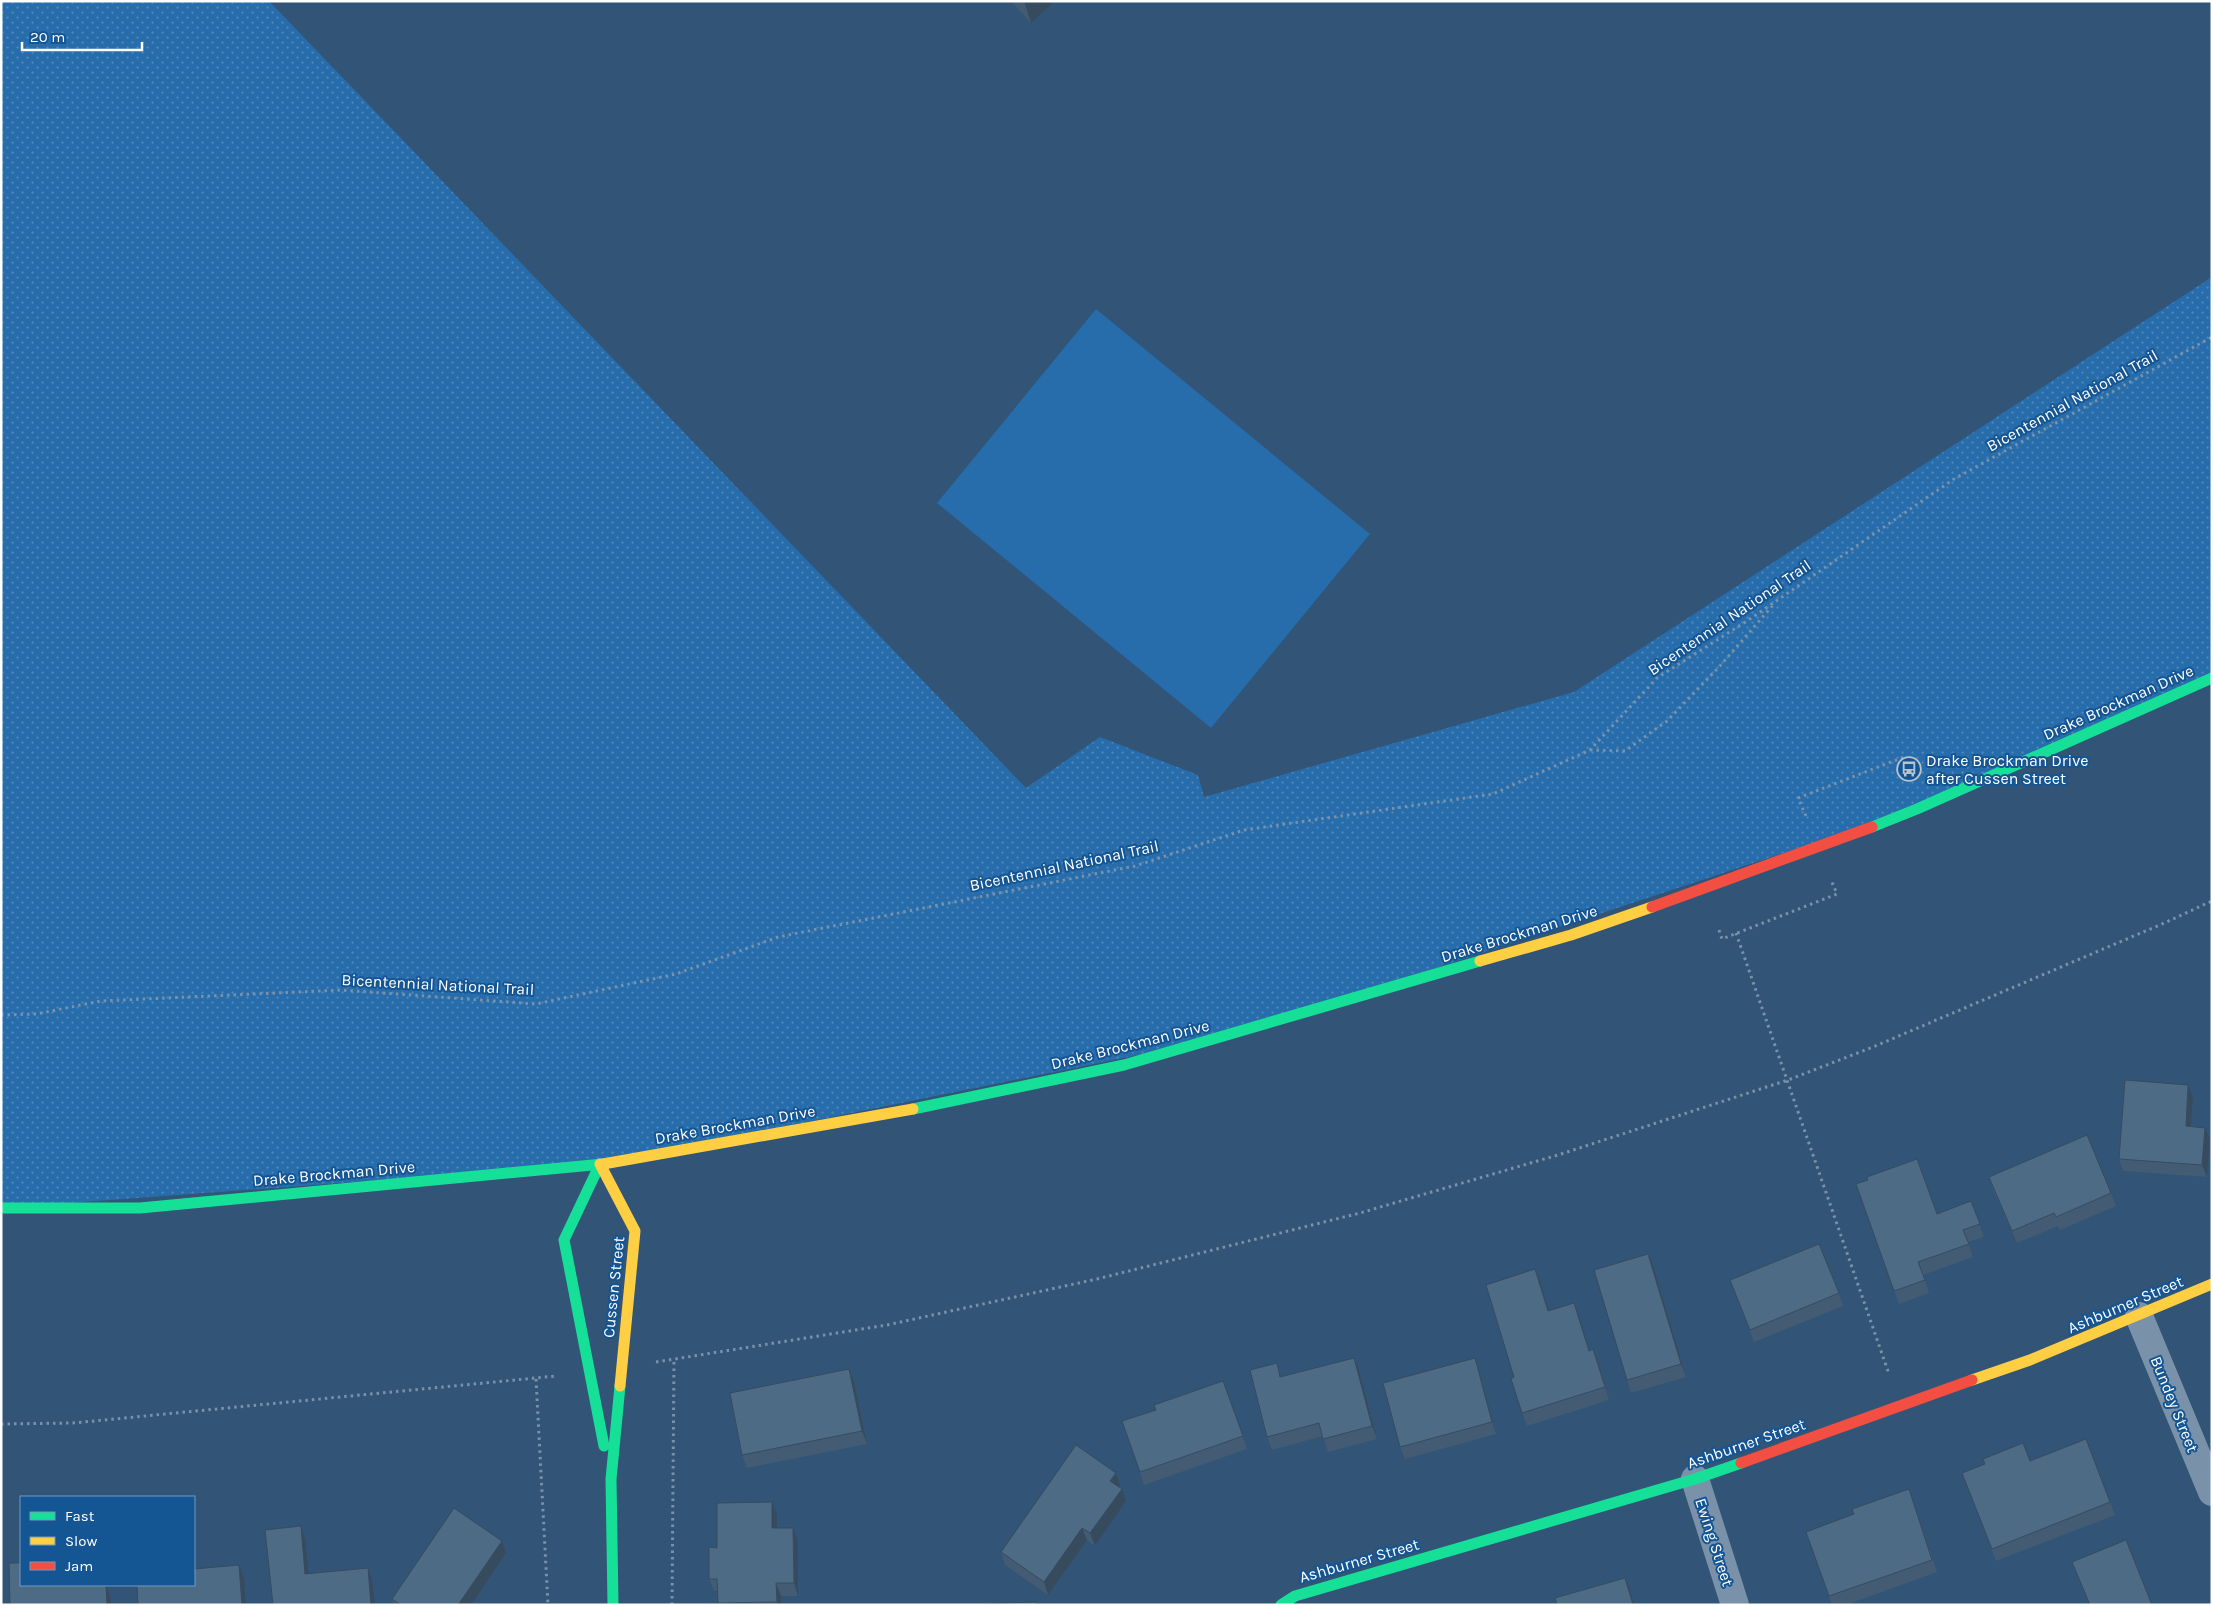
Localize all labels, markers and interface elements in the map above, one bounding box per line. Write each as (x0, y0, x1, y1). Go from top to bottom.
scale bar (22, 20, 142, 52)
text: 20 m (30, 28, 65, 46)
street label: Bicentennial National Trail (1983, 345, 2161, 456)
street label: Bicentennial National Trail (1644, 556, 1815, 679)
street label: Drake Brockman Drive (2040, 661, 2196, 744)
place label: Drake Brockman Drive after Cussen Street (1926, 751, 2089, 788)
bus stop icon: Drake Brockman Drive after Cussen Street (1896, 756, 1922, 782)
street label: Bicentennial National Trail (968, 836, 1160, 895)
street label: Drake Brockman Drive (1439, 901, 1600, 966)
street label: Bicentennial National Trail (341, 970, 535, 999)
street label: Drake Brockman Drive (1049, 1016, 1211, 1073)
street label: Drake Brockman Drive (653, 1101, 817, 1148)
street label: Drake Brockman Drive (252, 1157, 416, 1190)
street label: Cussen Street (599, 1235, 628, 1339)
street label: Ashburner Street (2065, 1272, 2186, 1337)
street label: Bundey Street (2147, 1353, 2202, 1455)
street label: Ashburner Street (1685, 1414, 1808, 1473)
legend (20, 1496, 195, 1586)
street label: Ewing Street (1691, 1496, 1738, 1589)
text: Fast (65, 1507, 95, 1525)
text: Slow (65, 1532, 97, 1550)
street label: Ashburner Street (1297, 1534, 1421, 1587)
text: Jam (65, 1557, 93, 1575)

